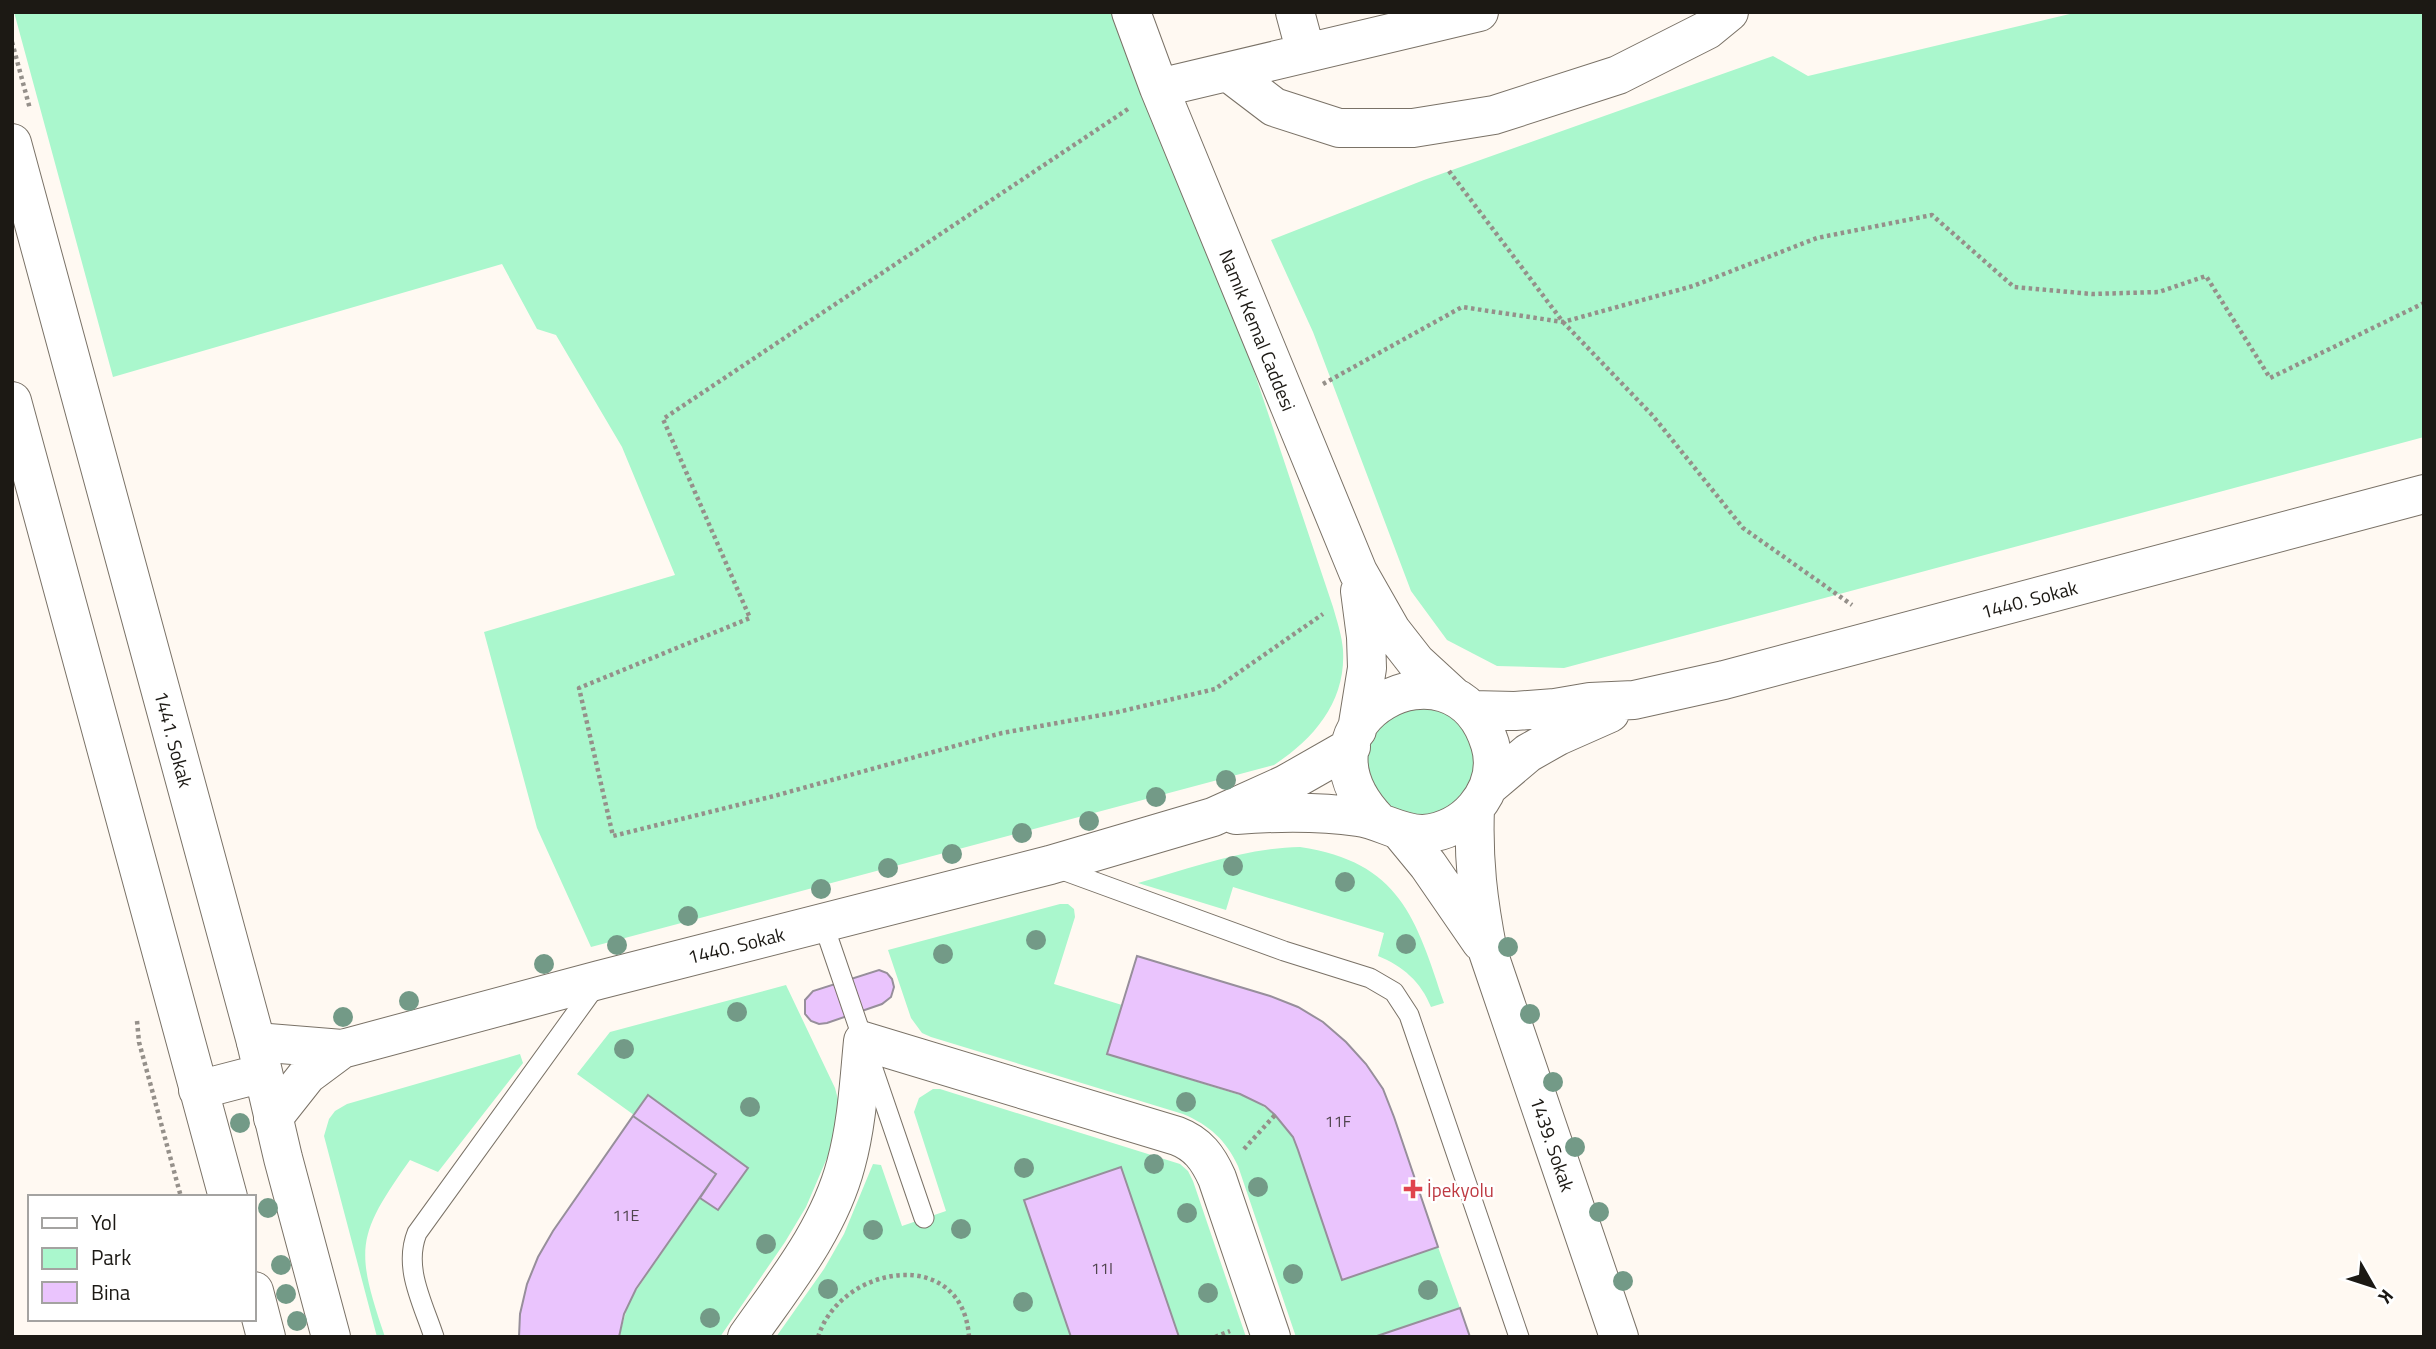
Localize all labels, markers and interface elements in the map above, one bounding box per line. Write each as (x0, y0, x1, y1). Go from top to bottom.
street label: Namık Kemal Caddesi (1212, 245, 1304, 415)
street label: 1440. Sokak (1978, 572, 2080, 626)
street label: 1441. Sokak (147, 688, 201, 790)
street label: 1440. Sokak (685, 919, 787, 971)
street label: 1439. Sokak (1523, 1093, 1583, 1195)
house number: 11F (1325, 1109, 1351, 1133)
place label: İpekyolu (1427, 1175, 1494, 1204)
marker: İpekyolu (1405, 1181, 1421, 1197)
legend (28, 1195, 256, 1321)
house number: 11E (613, 1203, 640, 1227)
text: Yol (91, 1206, 117, 1238)
text: Park (91, 1241, 131, 1273)
north arrow (2338, 1251, 2408, 1321)
house number: 11I (1091, 1256, 1113, 1280)
text: Bina (91, 1276, 131, 1308)
text: K (2372, 1284, 2401, 1311)

